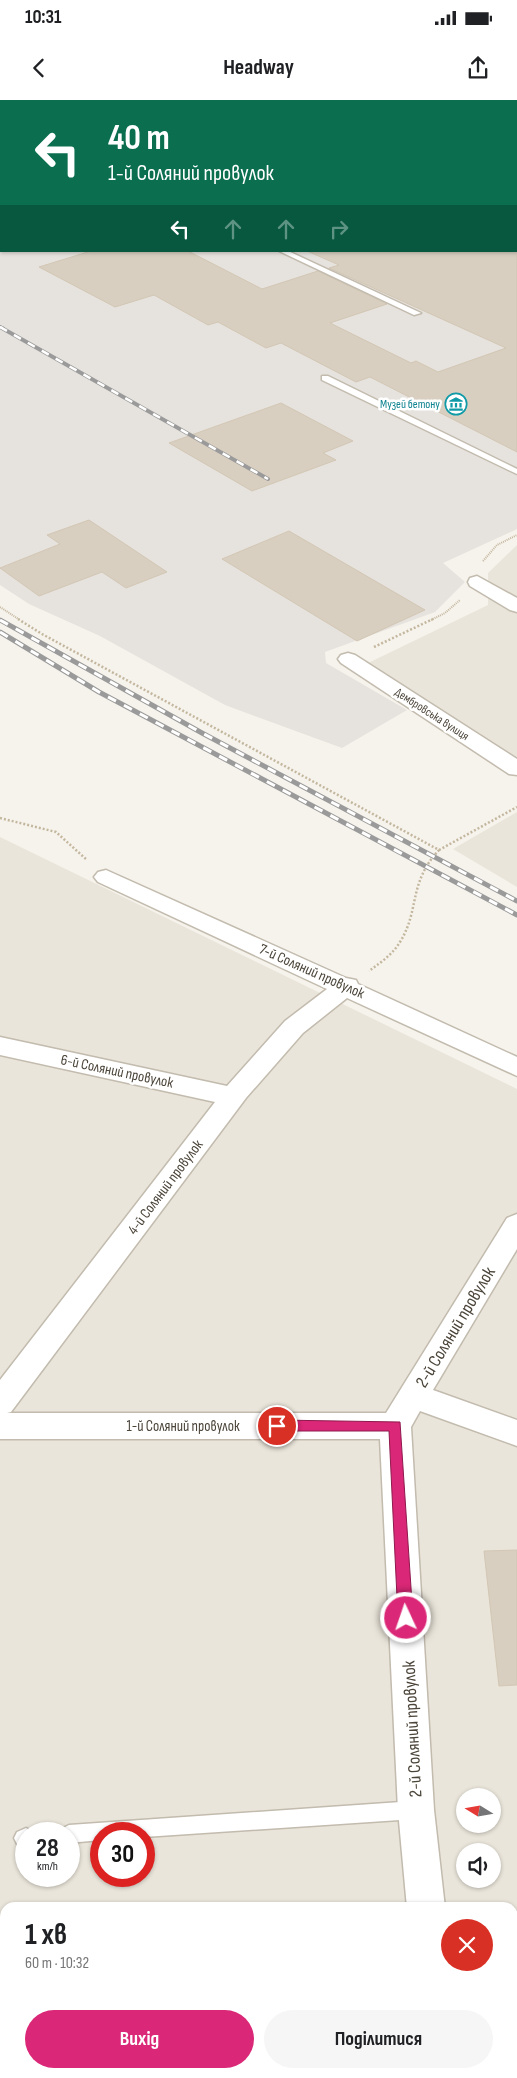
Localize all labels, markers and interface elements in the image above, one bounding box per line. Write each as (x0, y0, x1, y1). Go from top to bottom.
text: 10:31 (25, 6, 61, 29)
icon: back (25, 54, 53, 82)
text: Headway (223, 54, 294, 81)
icon: share (464, 54, 492, 82)
text: 40 m (108, 117, 170, 160)
icon: left (25, 120, 90, 185)
text: 1-й Соляний провулок (108, 160, 274, 187)
icon: left (166, 215, 194, 243)
icon: ahead (219, 215, 247, 243)
icon: ahead (272, 215, 300, 243)
icon: right (325, 215, 353, 243)
museum icon: Музей бетону (444, 392, 468, 416)
place label: Музей бетону (380, 397, 440, 412)
street label: Дембровська вулиця (392, 685, 472, 744)
street label: 7-й Соляний провулок (256, 940, 368, 1003)
street label: 6-й Соляний провулок (59, 1050, 175, 1093)
street label: 4-й Соляний провулок (123, 1136, 208, 1239)
street label: 2-й Соляний провулок (411, 1263, 500, 1391)
pin (256, 1405, 298, 1447)
icon: arrive (263, 1412, 291, 1440)
street label: 1-й Соляний провулок (126, 1417, 240, 1436)
position arrow (379, 1591, 431, 1643)
street label: 2-й Соляний провулок (398, 1660, 427, 1798)
north arrow (456, 1788, 501, 1832)
map controls (456, 1788, 501, 1888)
speed limit sign: 30 (90, 1822, 155, 1887)
text: 28 (36, 1833, 59, 1864)
button: sound (456, 1843, 501, 1888)
text: km/h (37, 1859, 58, 1874)
text: 1 хв (25, 1917, 67, 1953)
button: close (441, 1919, 493, 1971)
text: 60 m · 10:32 (25, 1954, 89, 1973)
button: Вихід (25, 2010, 254, 2068)
button: Поділитися (264, 2010, 493, 2068)

